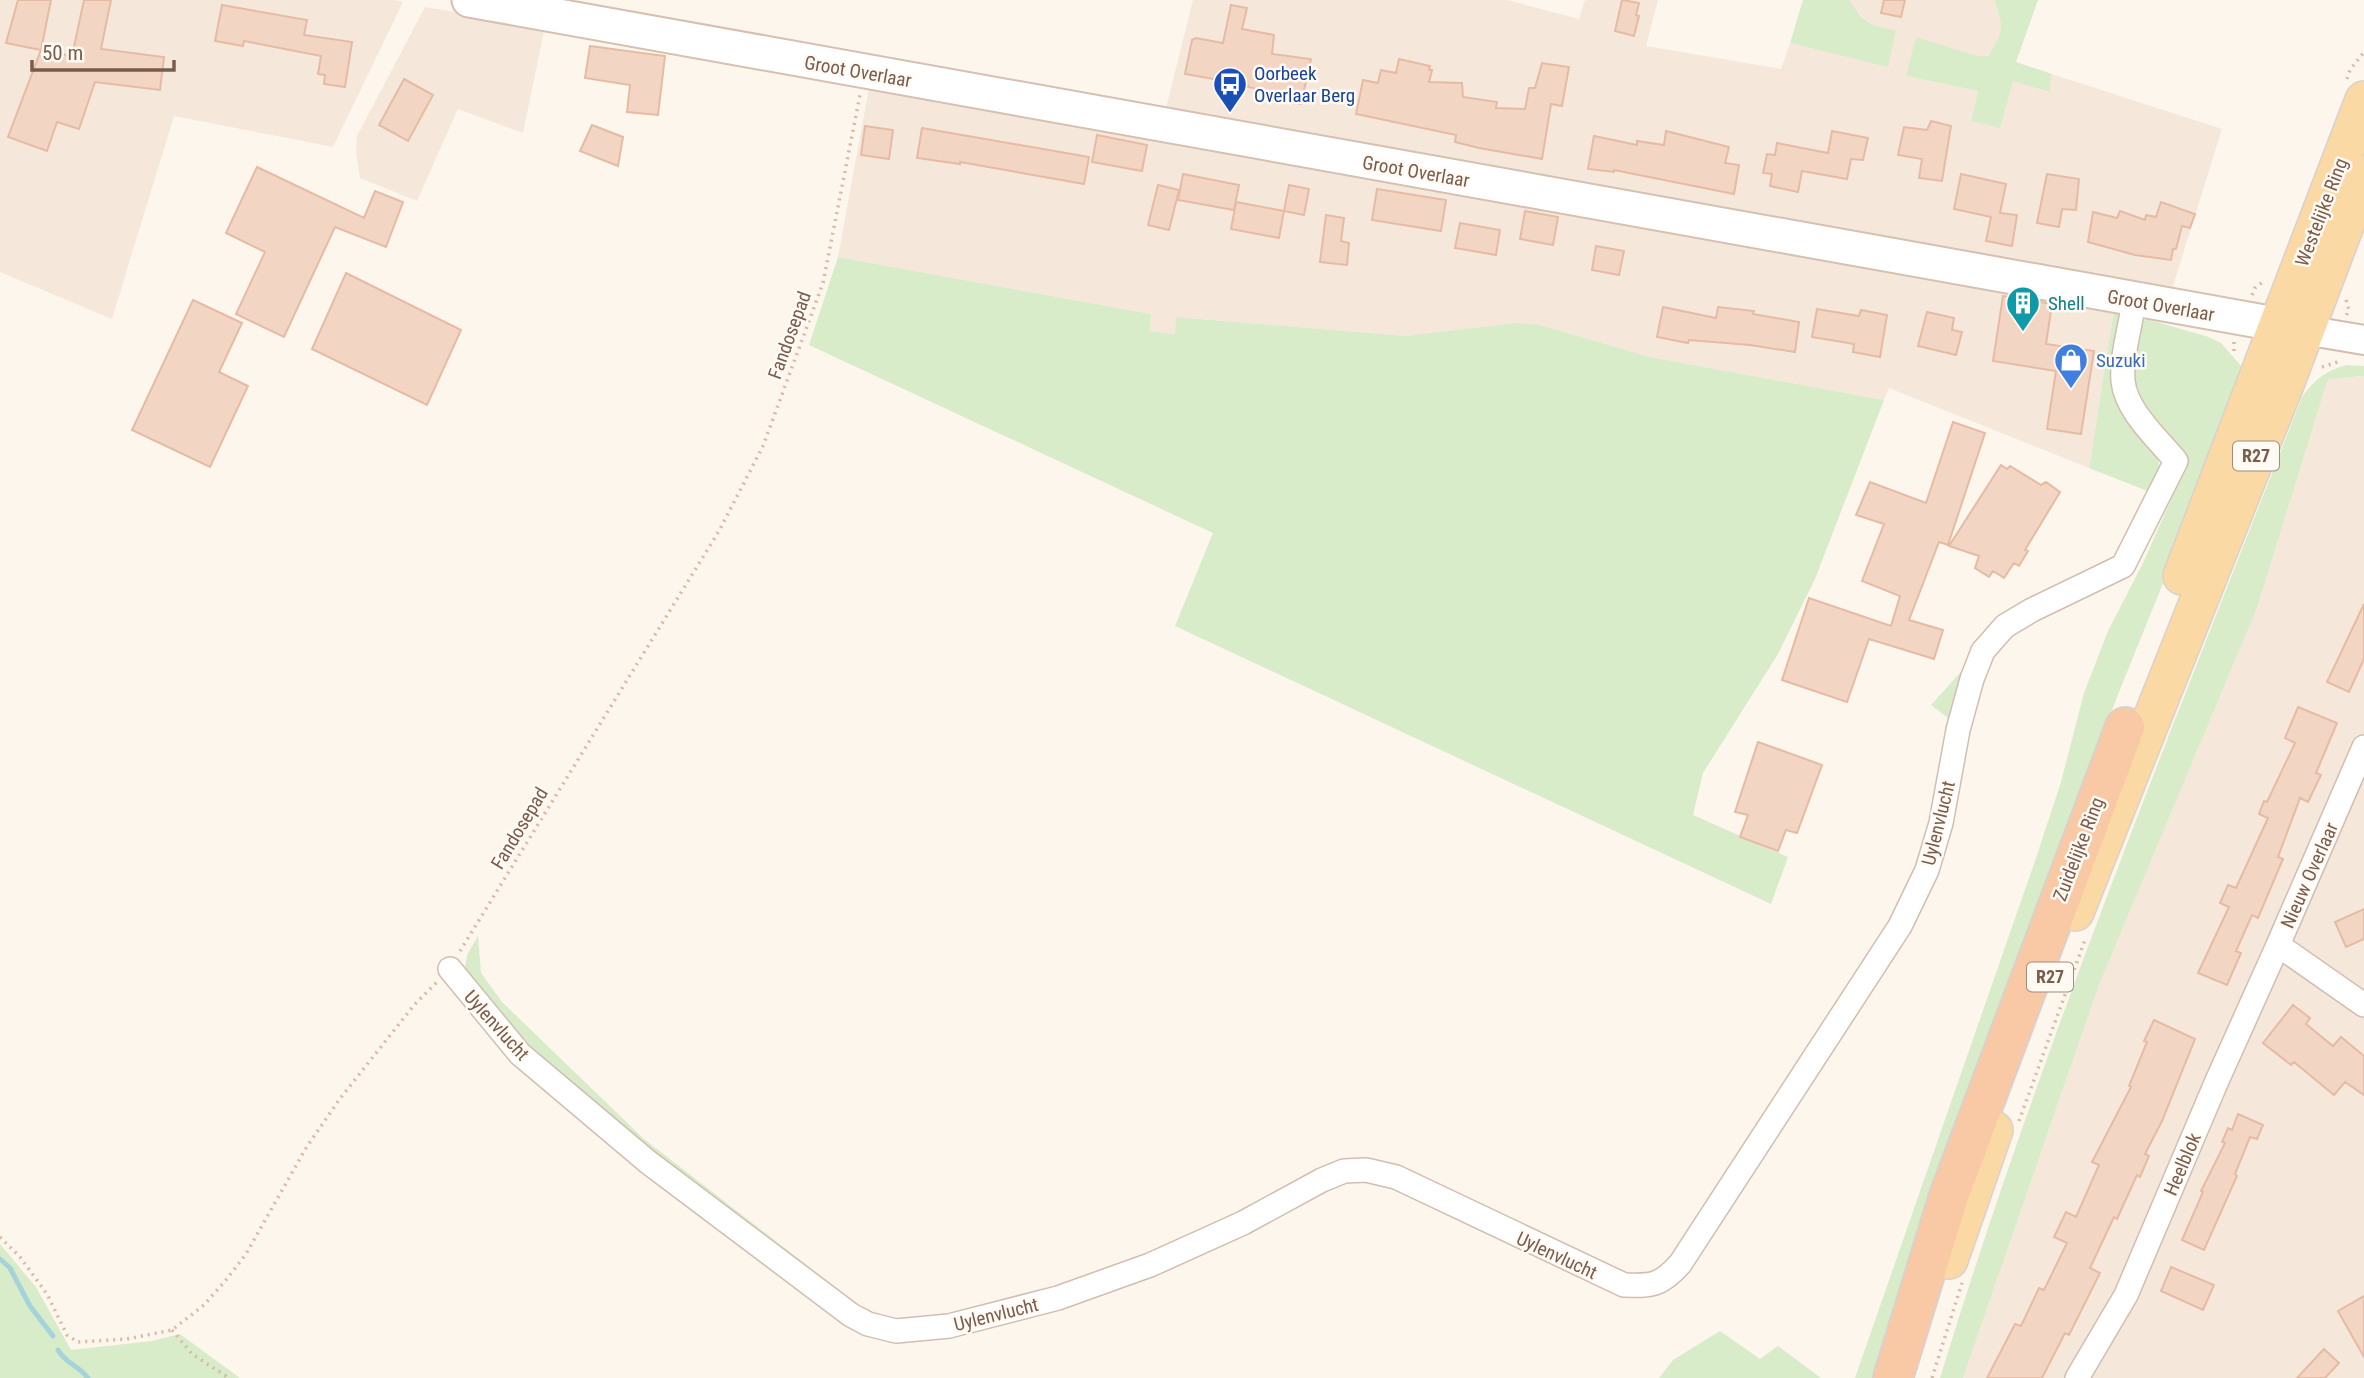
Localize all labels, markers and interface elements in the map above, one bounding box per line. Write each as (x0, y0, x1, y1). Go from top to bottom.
scale bar (32, 28, 173, 72)
text: 50 m (42, 41, 83, 65)
street label: Groot Overlaar (803, 51, 913, 92)
place label: Oorbeek Overlaar Berg (1254, 62, 1355, 107)
bus stop icon: Oorbeek Overlaar Berg (1211, 65, 1249, 114)
street label: Groot Overlaar (1361, 151, 1471, 192)
street label: Westelijke Ring (2290, 155, 2353, 269)
building icon: Shell (2004, 284, 2042, 333)
street label: Groot Overlaar (2106, 285, 2216, 326)
street label: Fandosepad (763, 288, 816, 382)
place label: Shell (2048, 292, 2085, 315)
shop icon: Suzuki (2052, 341, 2090, 390)
place label: Suzuki (2096, 349, 2146, 372)
road number: R27 (2233, 442, 2279, 470)
street label: Uylenvlucht (1917, 778, 1960, 868)
street label: Fandosepad (486, 783, 553, 873)
street label: Zuidelijke Ring (2048, 794, 2109, 904)
street label: Nieuw Overlaar (2276, 819, 2343, 932)
road number: R27 (2027, 962, 2073, 992)
street label: Uylenvlucht (459, 986, 534, 1065)
street label: Heelblok (2159, 1129, 2206, 1199)
street label: Uylenvlucht (1513, 1227, 1601, 1284)
street label: Uylenvlucht (951, 1293, 1041, 1336)

